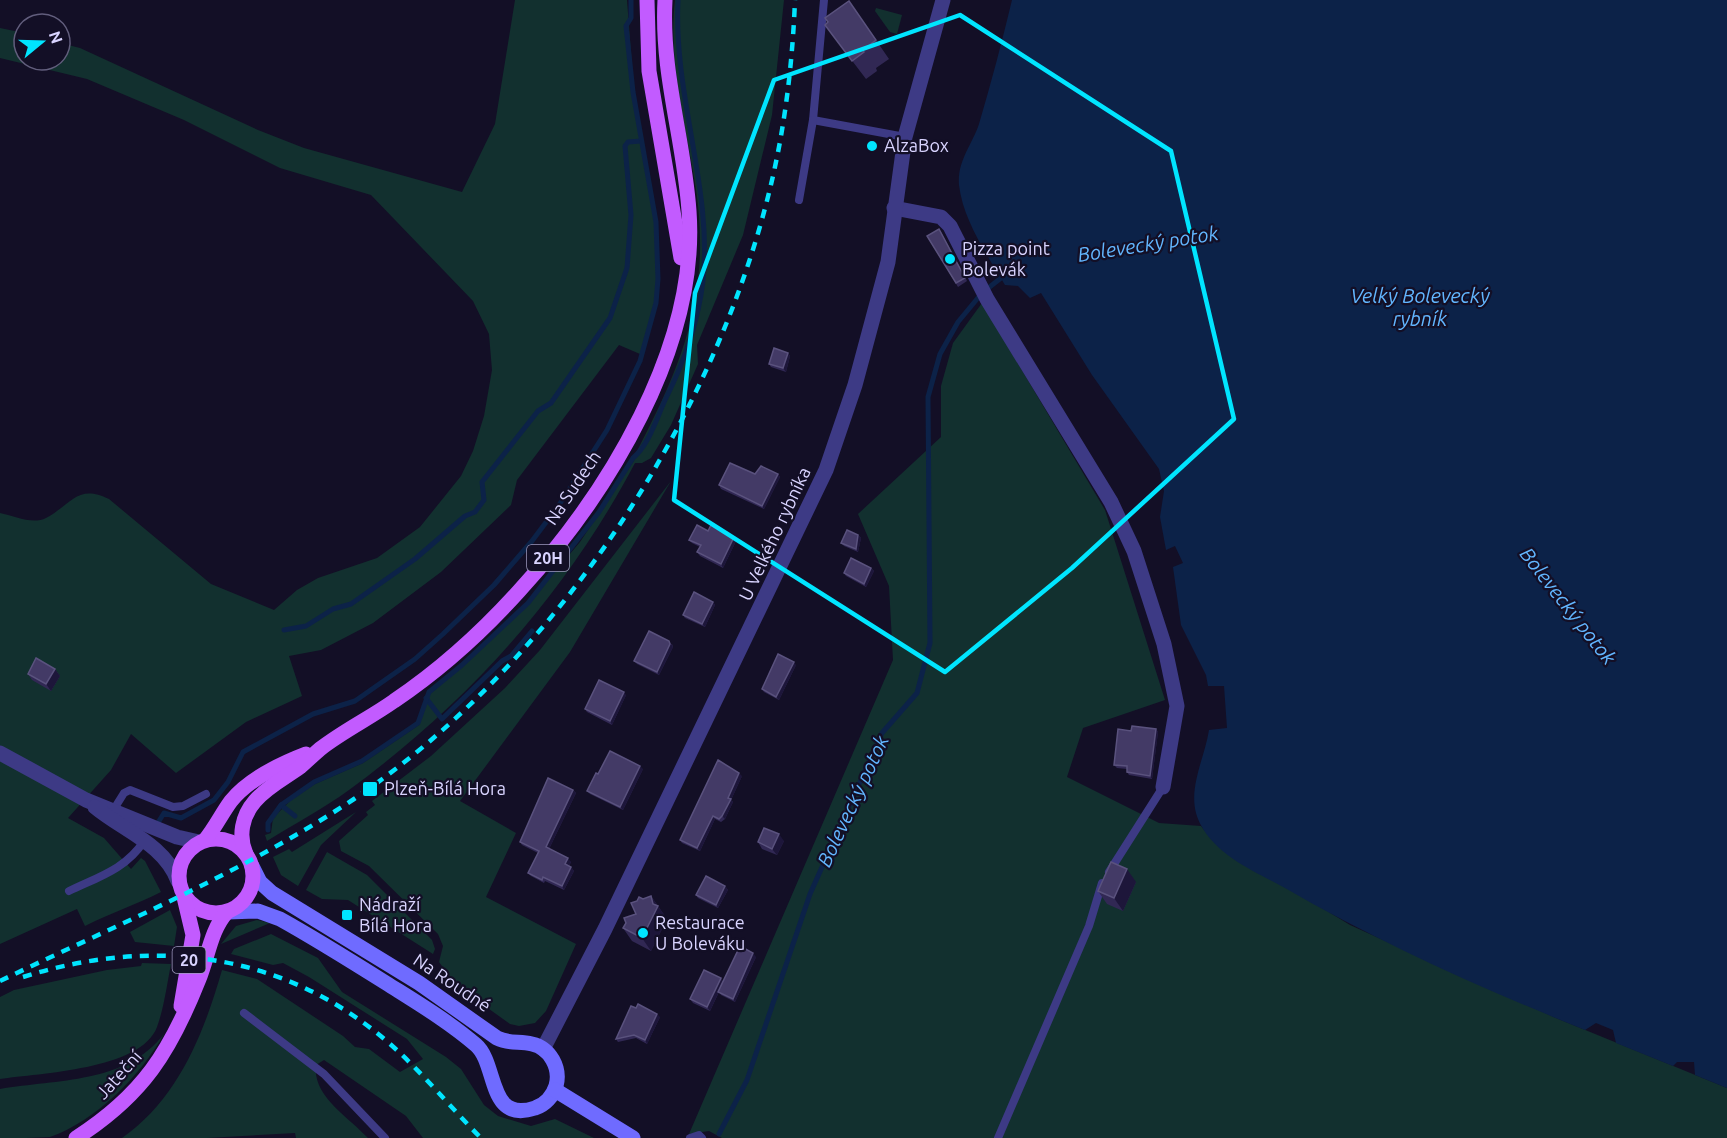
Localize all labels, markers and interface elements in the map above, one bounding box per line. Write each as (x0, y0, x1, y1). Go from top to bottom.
north arrow (12, 12, 72, 72)
text: N (46, 29, 67, 46)
place label: AlzaBox (884, 135, 949, 155)
marker: AlzaBox (865, 139, 879, 153)
water label: Bolevecký potok (1076, 221, 1221, 266)
place label: Pizza point Bolevák (962, 238, 1050, 279)
marker: Pizza point Bolevák (943, 252, 957, 266)
water label: Velký Bolevecký rybník (1350, 284, 1490, 330)
street label: Na Sudech (540, 447, 604, 528)
street label: U Velkého rybníka (734, 464, 814, 603)
water label: Bolevecký potok (1515, 542, 1622, 669)
road number: 20H (527, 545, 569, 571)
water label: Bolevecký potok (812, 731, 893, 870)
place label: Plzeň-Bílá Hora (384, 778, 506, 798)
marker: Plzeň-Bílá Hora (361, 780, 379, 798)
place label: Nádraží Bílá Hora (359, 894, 432, 935)
marker: Nádraží Bílá Hora (340, 908, 354, 922)
place label: Restaurace U Boleváku (655, 912, 745, 953)
marker: Restaurace U Boleváku (636, 926, 650, 940)
road number: 20 (172, 947, 206, 973)
street label: Na Roudné (410, 949, 495, 1015)
street label: Jateční (91, 1046, 146, 1103)

